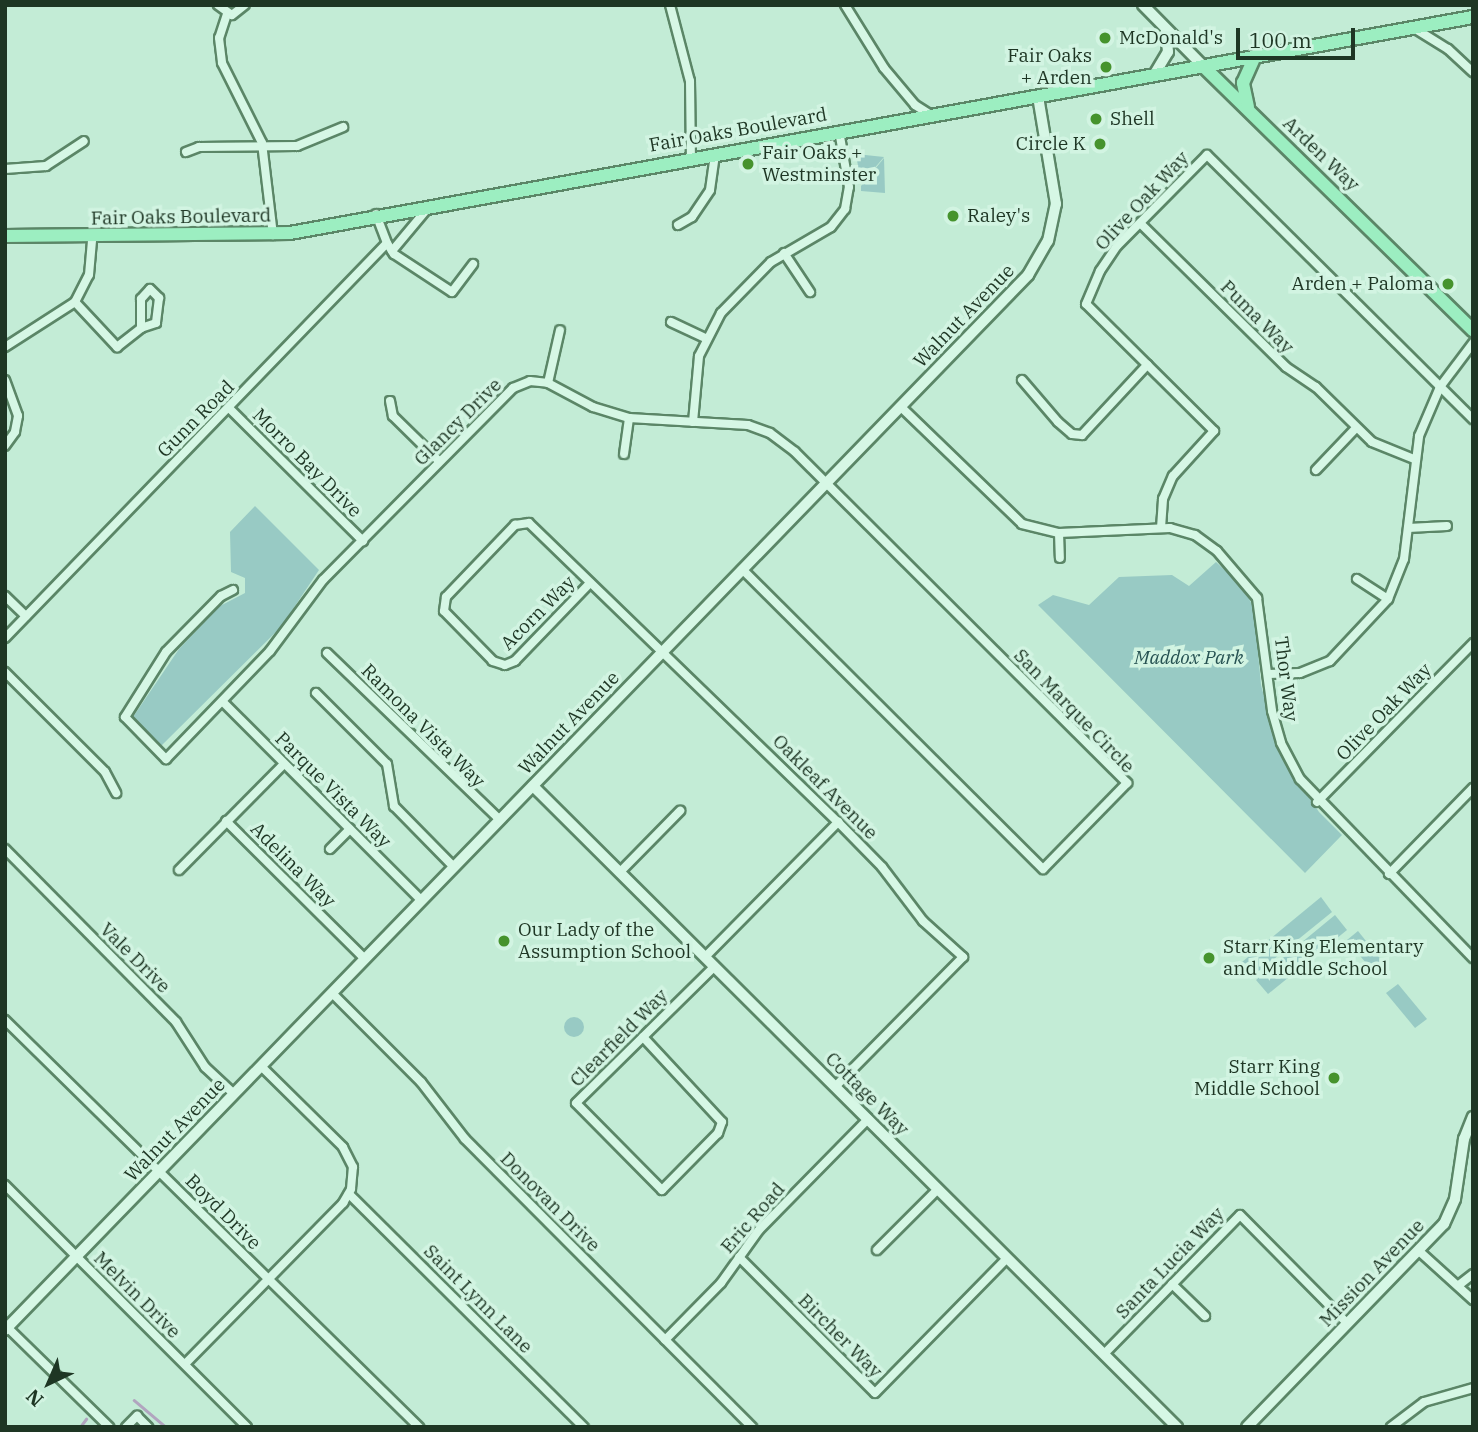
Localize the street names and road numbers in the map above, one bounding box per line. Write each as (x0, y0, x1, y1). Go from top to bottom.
street label: Fair Oaks Boulevard (647, 103, 829, 157)
street label: Arden Way (1278, 112, 1364, 196)
street label: Olive Oak Way (1090, 147, 1194, 255)
street label: Fair Oaks Boulevard (91, 204, 271, 230)
street label: Walnut Avenue (909, 259, 1019, 373)
street label: Puma Way (1216, 276, 1298, 358)
street label: Glancy Drive (410, 374, 506, 470)
street label: Gunn Road (153, 376, 239, 462)
street label: Morro Bay Drive (248, 404, 366, 522)
street label: Acorn Way (496, 571, 580, 655)
street label: Thor Way (1269, 635, 1303, 723)
street label: San Marque Circle (1009, 644, 1139, 778)
street label: Olive Oak Way (1332, 658, 1436, 766)
street label: Ramona Vista Way (356, 659, 490, 793)
street label: Walnut Avenue (514, 666, 624, 780)
street label: Parque Vista Way (270, 727, 396, 853)
street label: Oakleaf Avenue (768, 730, 882, 844)
street label: Adelina Way (246, 818, 340, 912)
street label: Vale Drive (95, 918, 175, 998)
street label: Clearfield Way (565, 984, 673, 1092)
street label: Cottage Way (820, 1047, 914, 1141)
street label: Walnut Avenue (120, 1073, 230, 1187)
street label: Donovan Drive (495, 1147, 605, 1257)
street label: Boyd Drive (181, 1170, 265, 1254)
street label: Eric Road (716, 1178, 790, 1258)
street label: Santa Lucia Way (1111, 1203, 1229, 1323)
street label: Mission Avenue (1315, 1214, 1429, 1332)
street label: Saint Lynn Lane (419, 1240, 537, 1358)
street label: Melvin Drive (89, 1247, 185, 1343)
street label: Bircher Way (793, 1289, 887, 1383)

